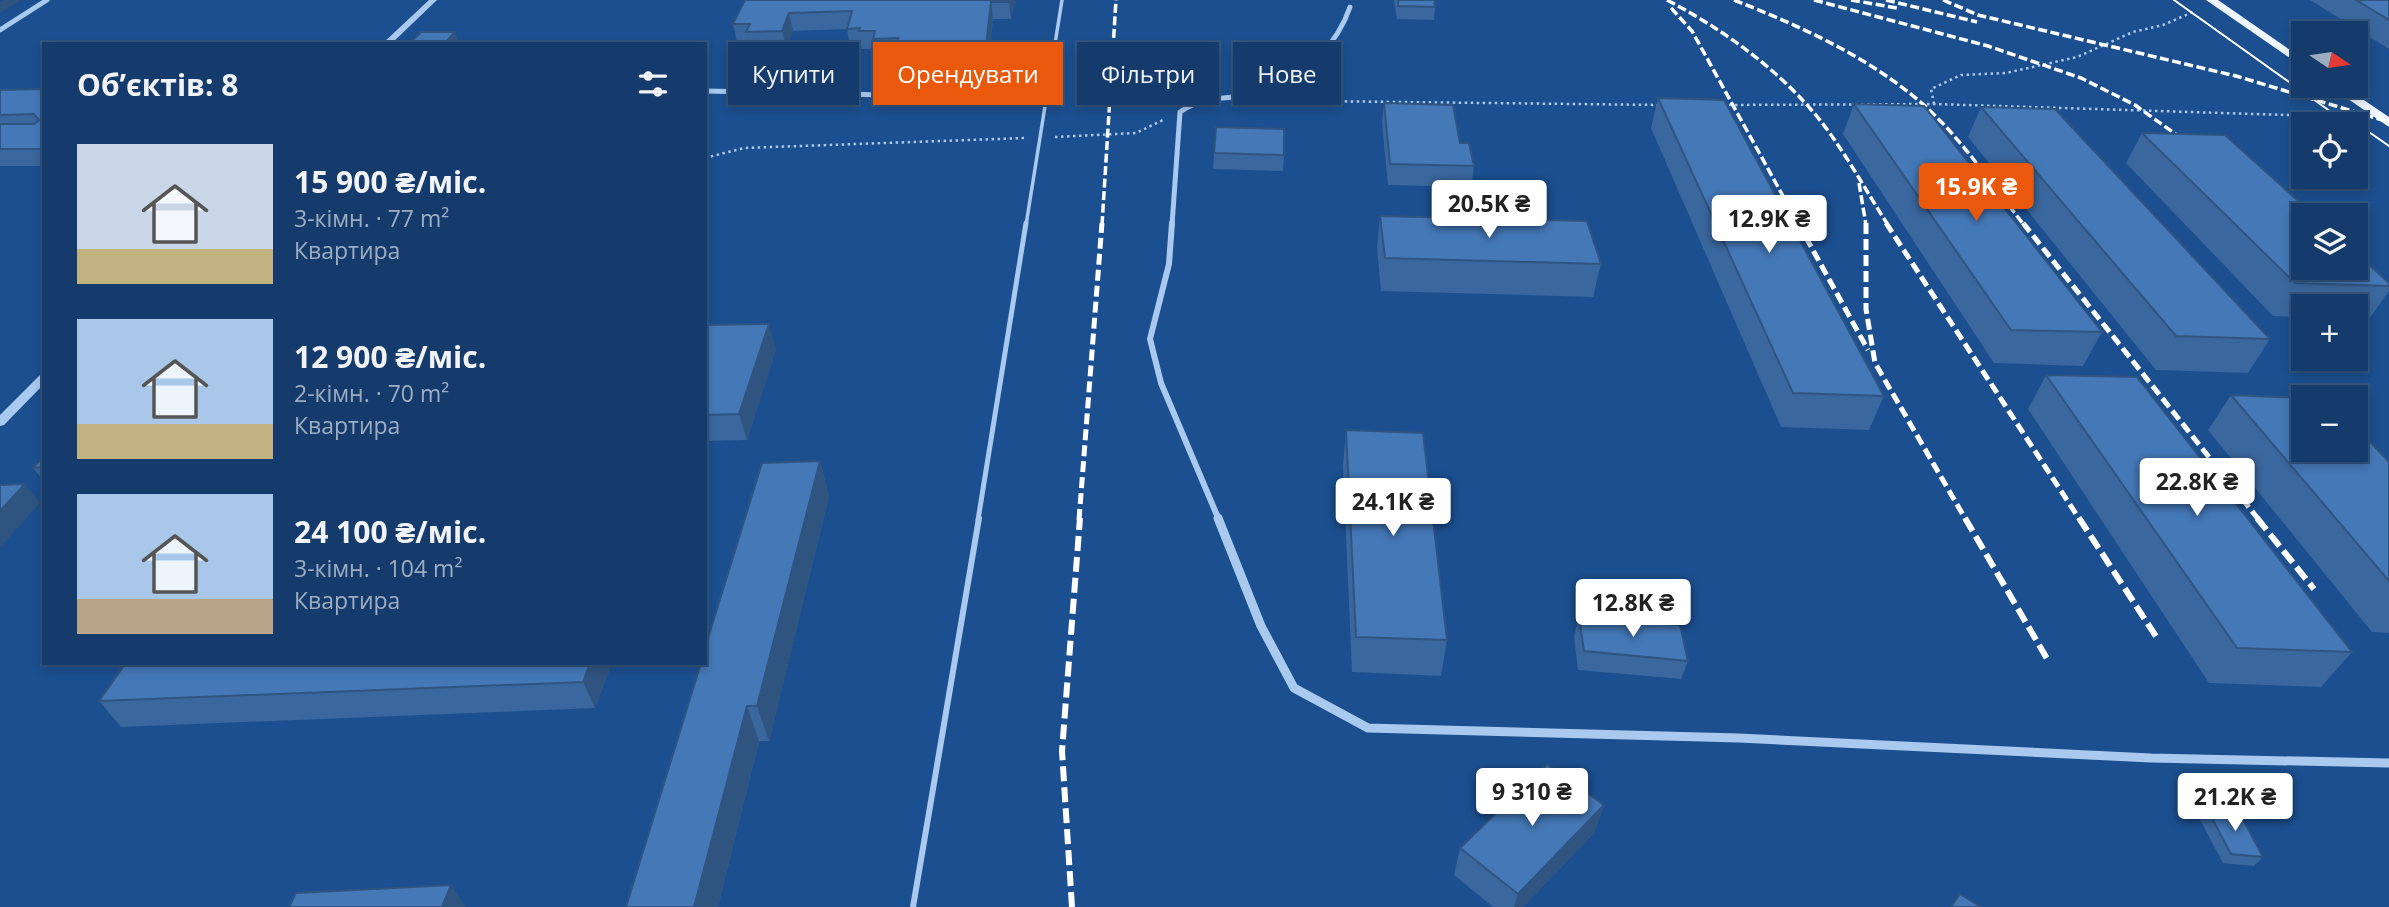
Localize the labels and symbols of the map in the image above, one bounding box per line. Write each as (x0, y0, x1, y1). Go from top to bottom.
north arrow (2291, 21, 2368, 98)
pin: 15.9K ₴ (1911, 164, 2041, 223)
pin: 20.5K ₴ (1424, 180, 1554, 240)
pin: 12.9K ₴ (1704, 196, 1834, 255)
pin: 22.8K ₴ (2132, 458, 2262, 518)
pin: 24.1K ₴ (1328, 478, 1458, 538)
pin: 12.8K ₴ (1568, 580, 1698, 639)
pin: 9 310 ₴ (1467, 768, 1597, 828)
pin: 21.2K ₴ (2170, 774, 2300, 833)

